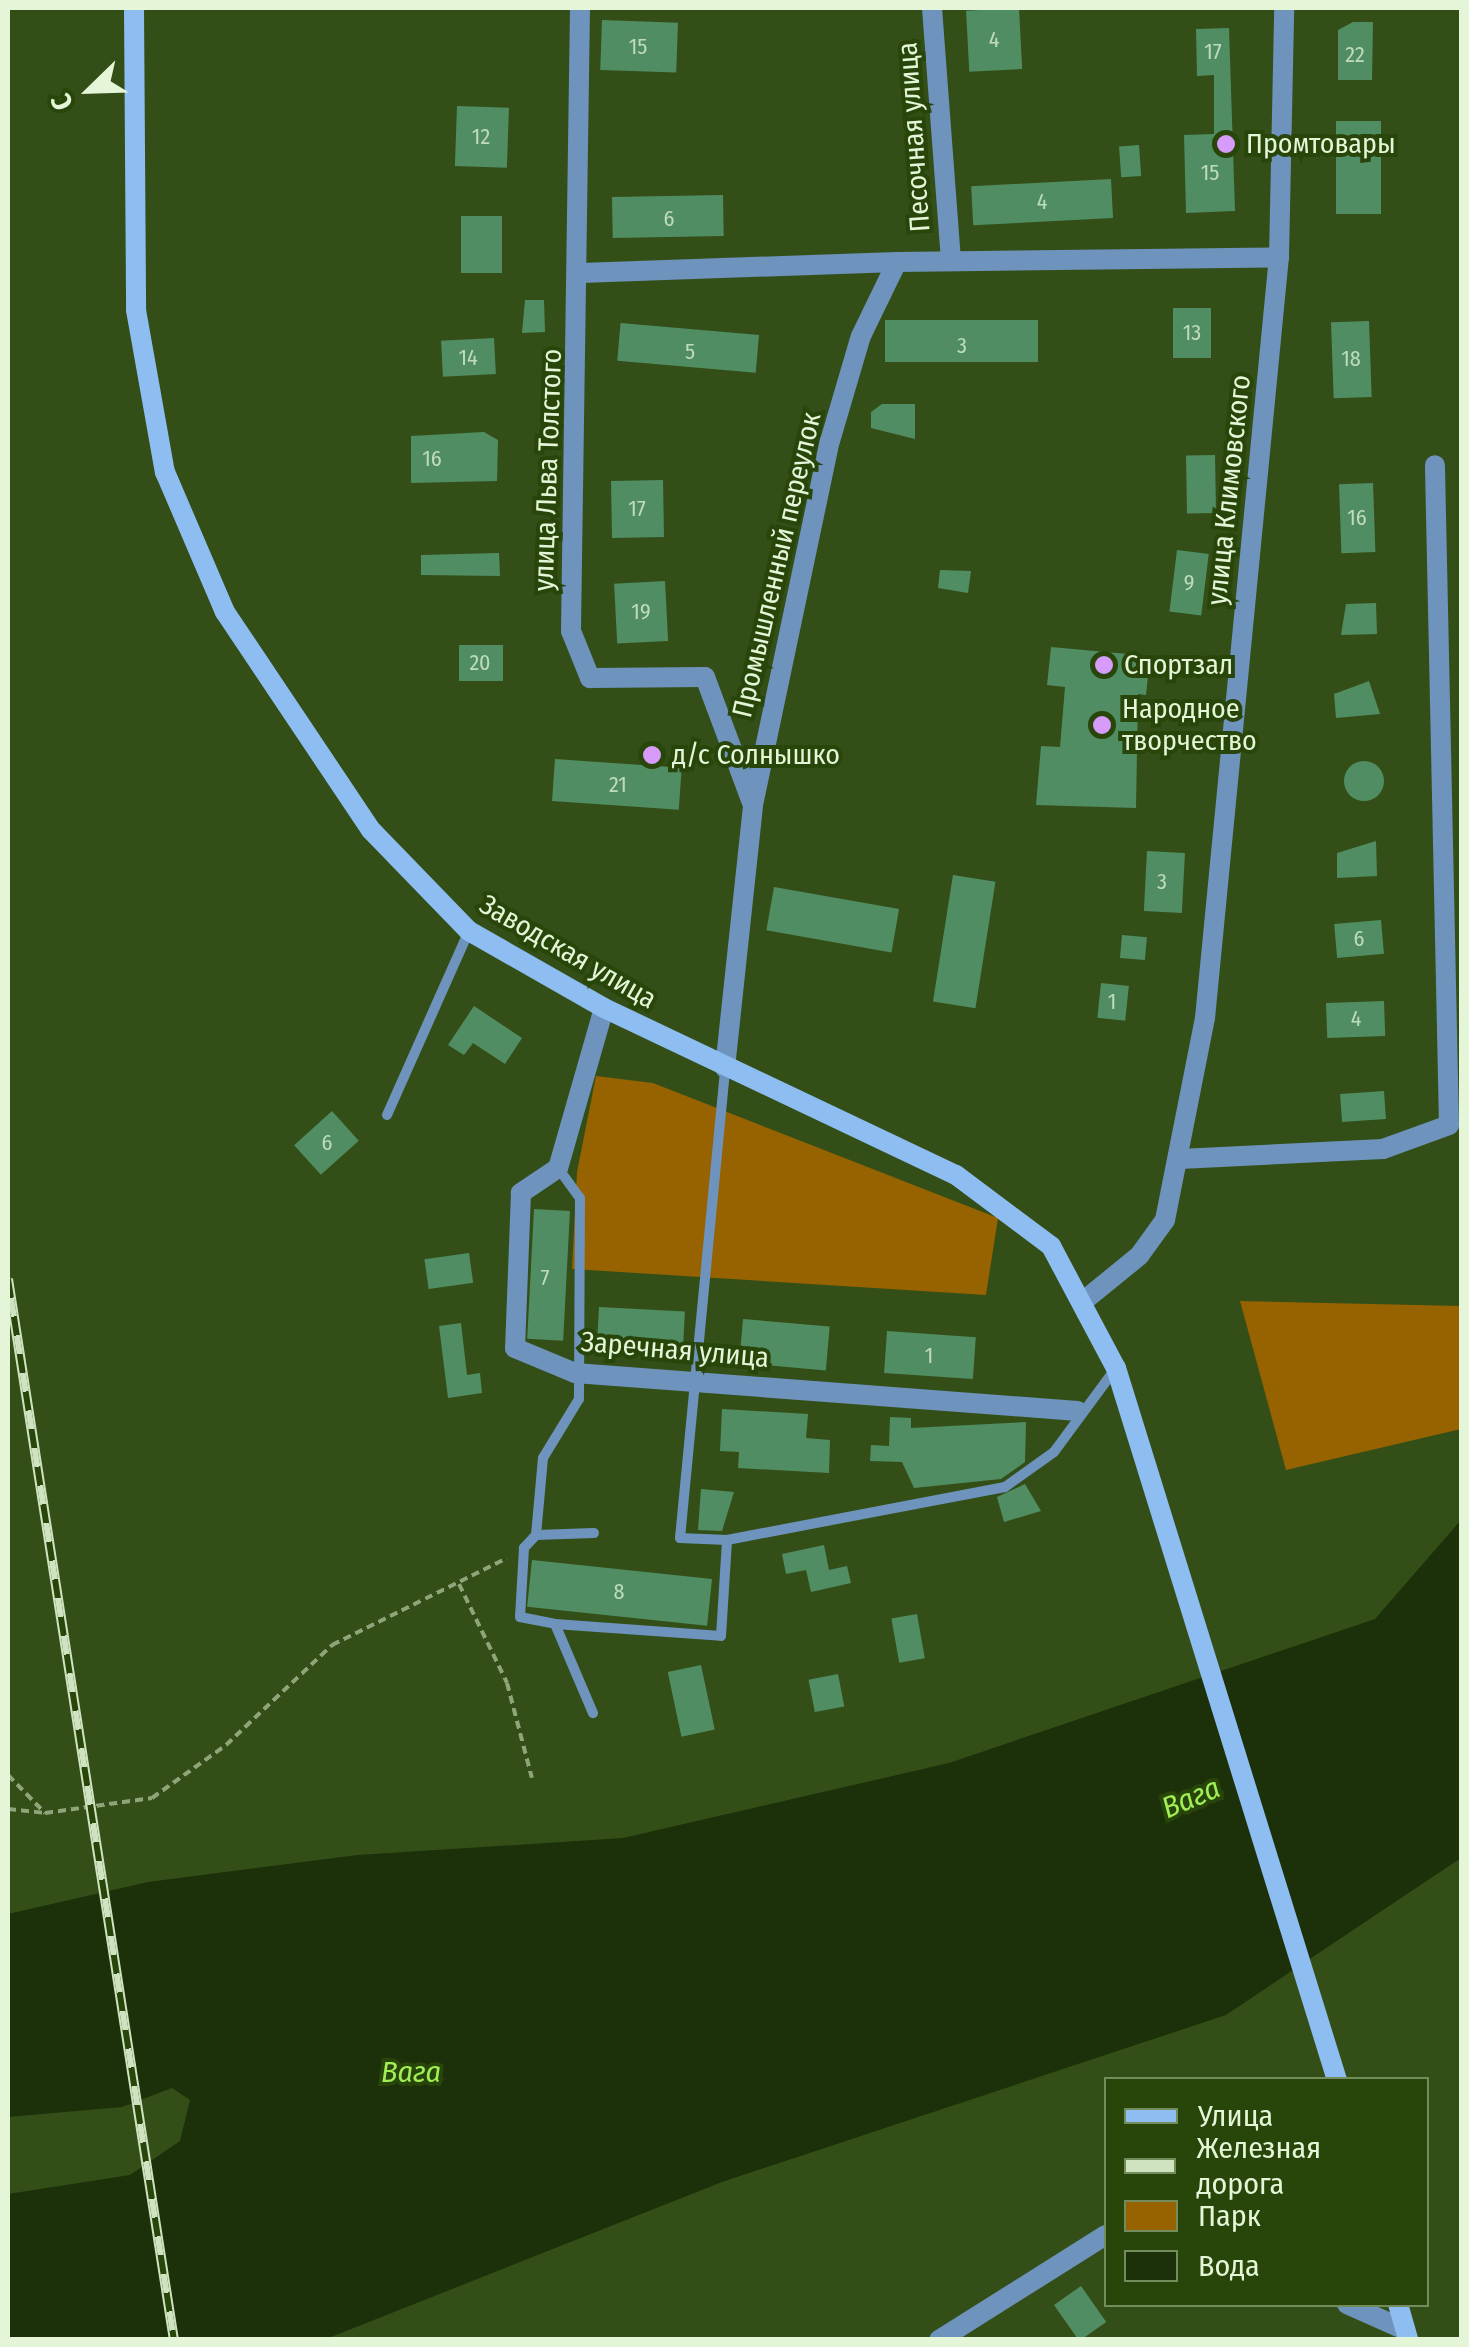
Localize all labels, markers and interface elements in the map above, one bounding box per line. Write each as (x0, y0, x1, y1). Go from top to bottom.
house number: 4 (989, 27, 999, 53)
house number: 15 (629, 34, 647, 60)
house number: 17 (1204, 39, 1222, 65)
north arrow (40, 40, 140, 140)
street label: Песочная улица (891, 41, 937, 233)
house number: 22 (1345, 42, 1365, 68)
text: С (44, 89, 80, 115)
house number: 12 (472, 124, 490, 150)
place label: Промтовары (1246, 127, 1396, 161)
marker: Промтовары (1215, 133, 1237, 155)
house number: 15 (1201, 160, 1219, 186)
house number: 4 (1037, 189, 1047, 215)
house number: 6 (664, 206, 674, 232)
house number: 13 (1183, 320, 1201, 346)
house number: 3 (957, 333, 967, 359)
house number: 5 (685, 339, 695, 365)
house number: 14 (458, 345, 478, 371)
house number: 18 (1341, 346, 1361, 372)
street label: улица Льва Толстого (527, 348, 569, 592)
street label: улица Климовского (1200, 373, 1258, 607)
street label: Промышленный переулок (726, 409, 828, 721)
house number: 16 (422, 446, 442, 472)
house number: 17 (628, 496, 646, 522)
house number: 16 (1347, 505, 1367, 531)
house number: 9 (1184, 570, 1194, 596)
house number: 19 (631, 599, 651, 625)
place label: Спортзал (1124, 648, 1233, 682)
house number: 20 (469, 650, 491, 676)
marker: Спортзал (1093, 654, 1115, 676)
place label: Народное творчество (1122, 692, 1257, 758)
marker: Народное творчество (1091, 714, 1113, 736)
place label: д/с Солнышко (672, 738, 840, 772)
marker: д/с Солнышко (641, 744, 663, 766)
house number: 21 (609, 772, 627, 798)
house number: 3 (1157, 869, 1167, 895)
street label: Заводская улица (474, 888, 662, 1016)
house number: 6 (1354, 926, 1364, 952)
house number: 1 (1108, 989, 1116, 1015)
house number: 4 (1351, 1006, 1361, 1032)
house number: 6 (322, 1130, 332, 1156)
house number: 7 (541, 1265, 549, 1291)
street label: Заречная улица (579, 1325, 771, 1375)
house number: 1 (925, 1343, 933, 1369)
house number: 8 (614, 1579, 624, 1605)
water label: Вага (1156, 1770, 1226, 1826)
water label: Вага (381, 2054, 441, 2090)
legend (1104, 2077, 1429, 2307)
text: Улица (1198, 2098, 1273, 2134)
text: Железная дорога (1196, 2130, 1321, 2202)
text: Парк (1198, 2198, 1261, 2234)
text: Вода (1198, 2248, 1260, 2284)

